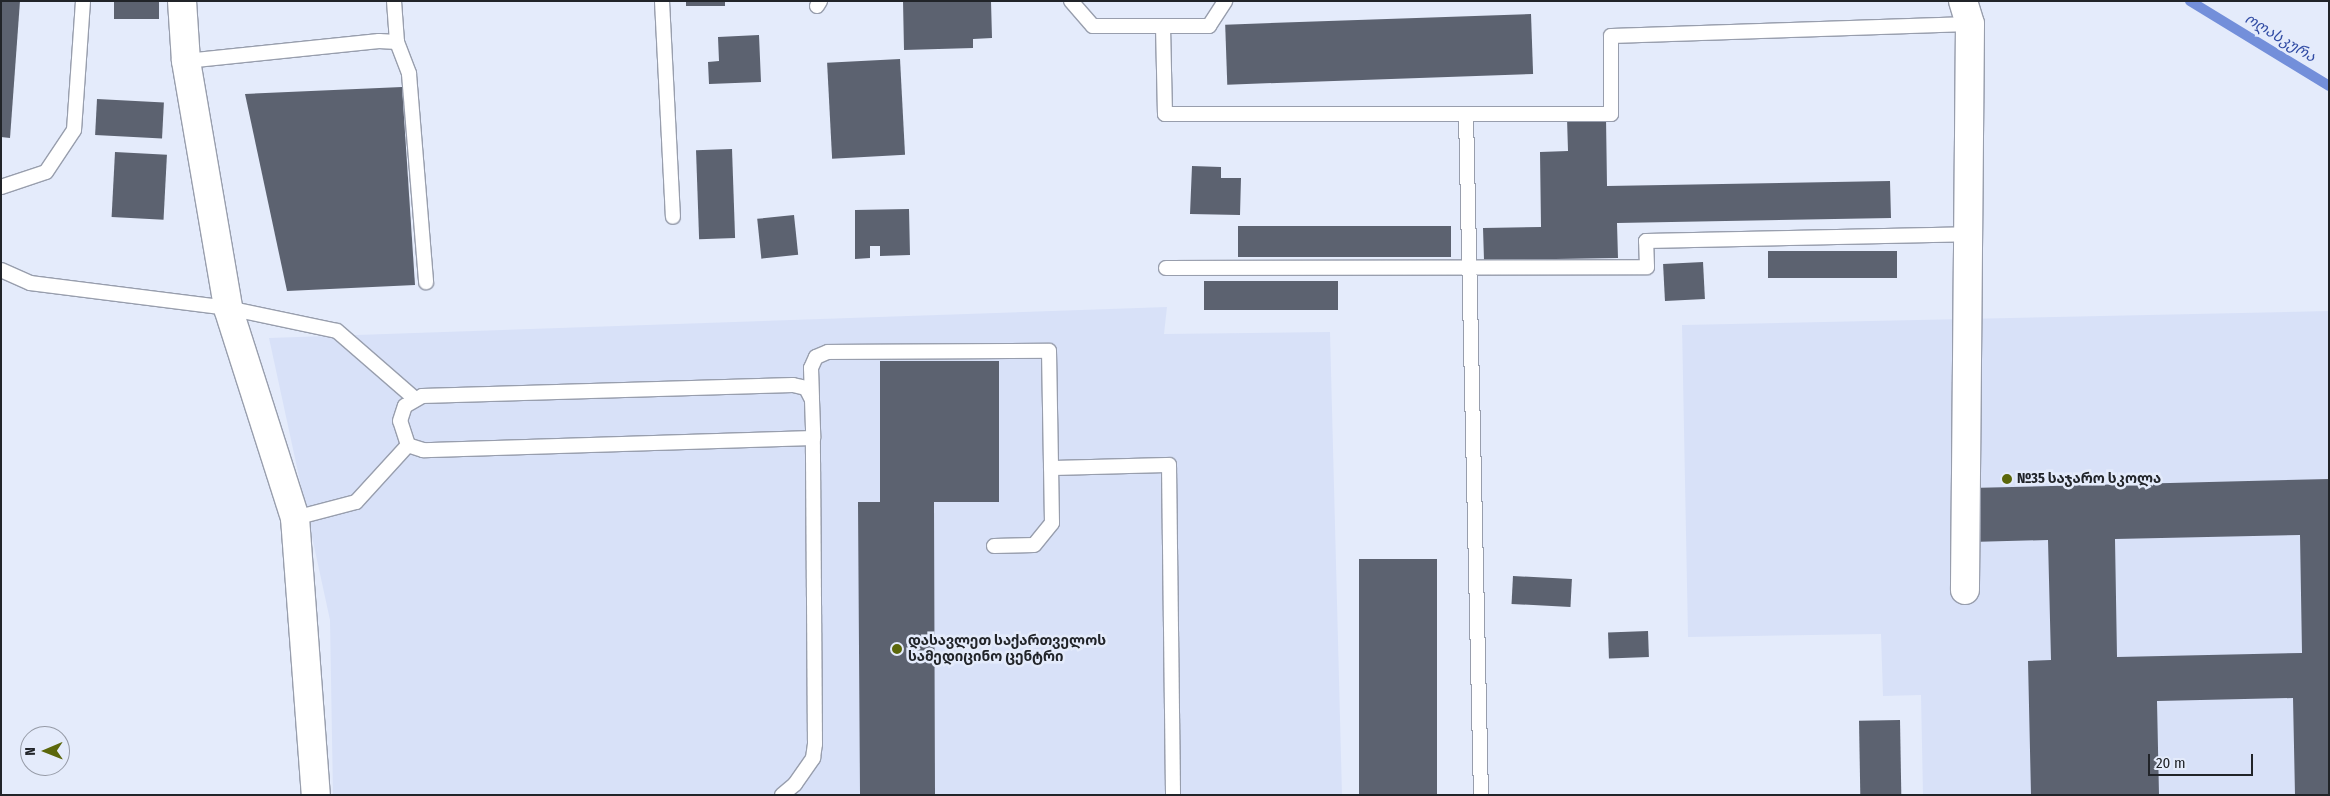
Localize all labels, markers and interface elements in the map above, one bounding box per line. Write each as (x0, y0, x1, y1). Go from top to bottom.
water label: ოღასკურა (2241, 10, 2319, 66)
place label: №35 საჯარო სკოლა (2017, 471, 2161, 487)
marker: №35 საჯარო სკოლა (2001, 473, 2013, 485)
place label: დასავლეთ საქართველოს სამედიცინო ცენტრი (908, 633, 1106, 666)
marker: დასავლეთ საქართველოს სამედიცინო ცენტრი (890, 642, 904, 656)
north arrow (20, 726, 70, 776)
scale bar (2150, 744, 2255, 776)
text: N (22, 747, 39, 756)
text: 20 m (2156, 754, 2186, 772)

